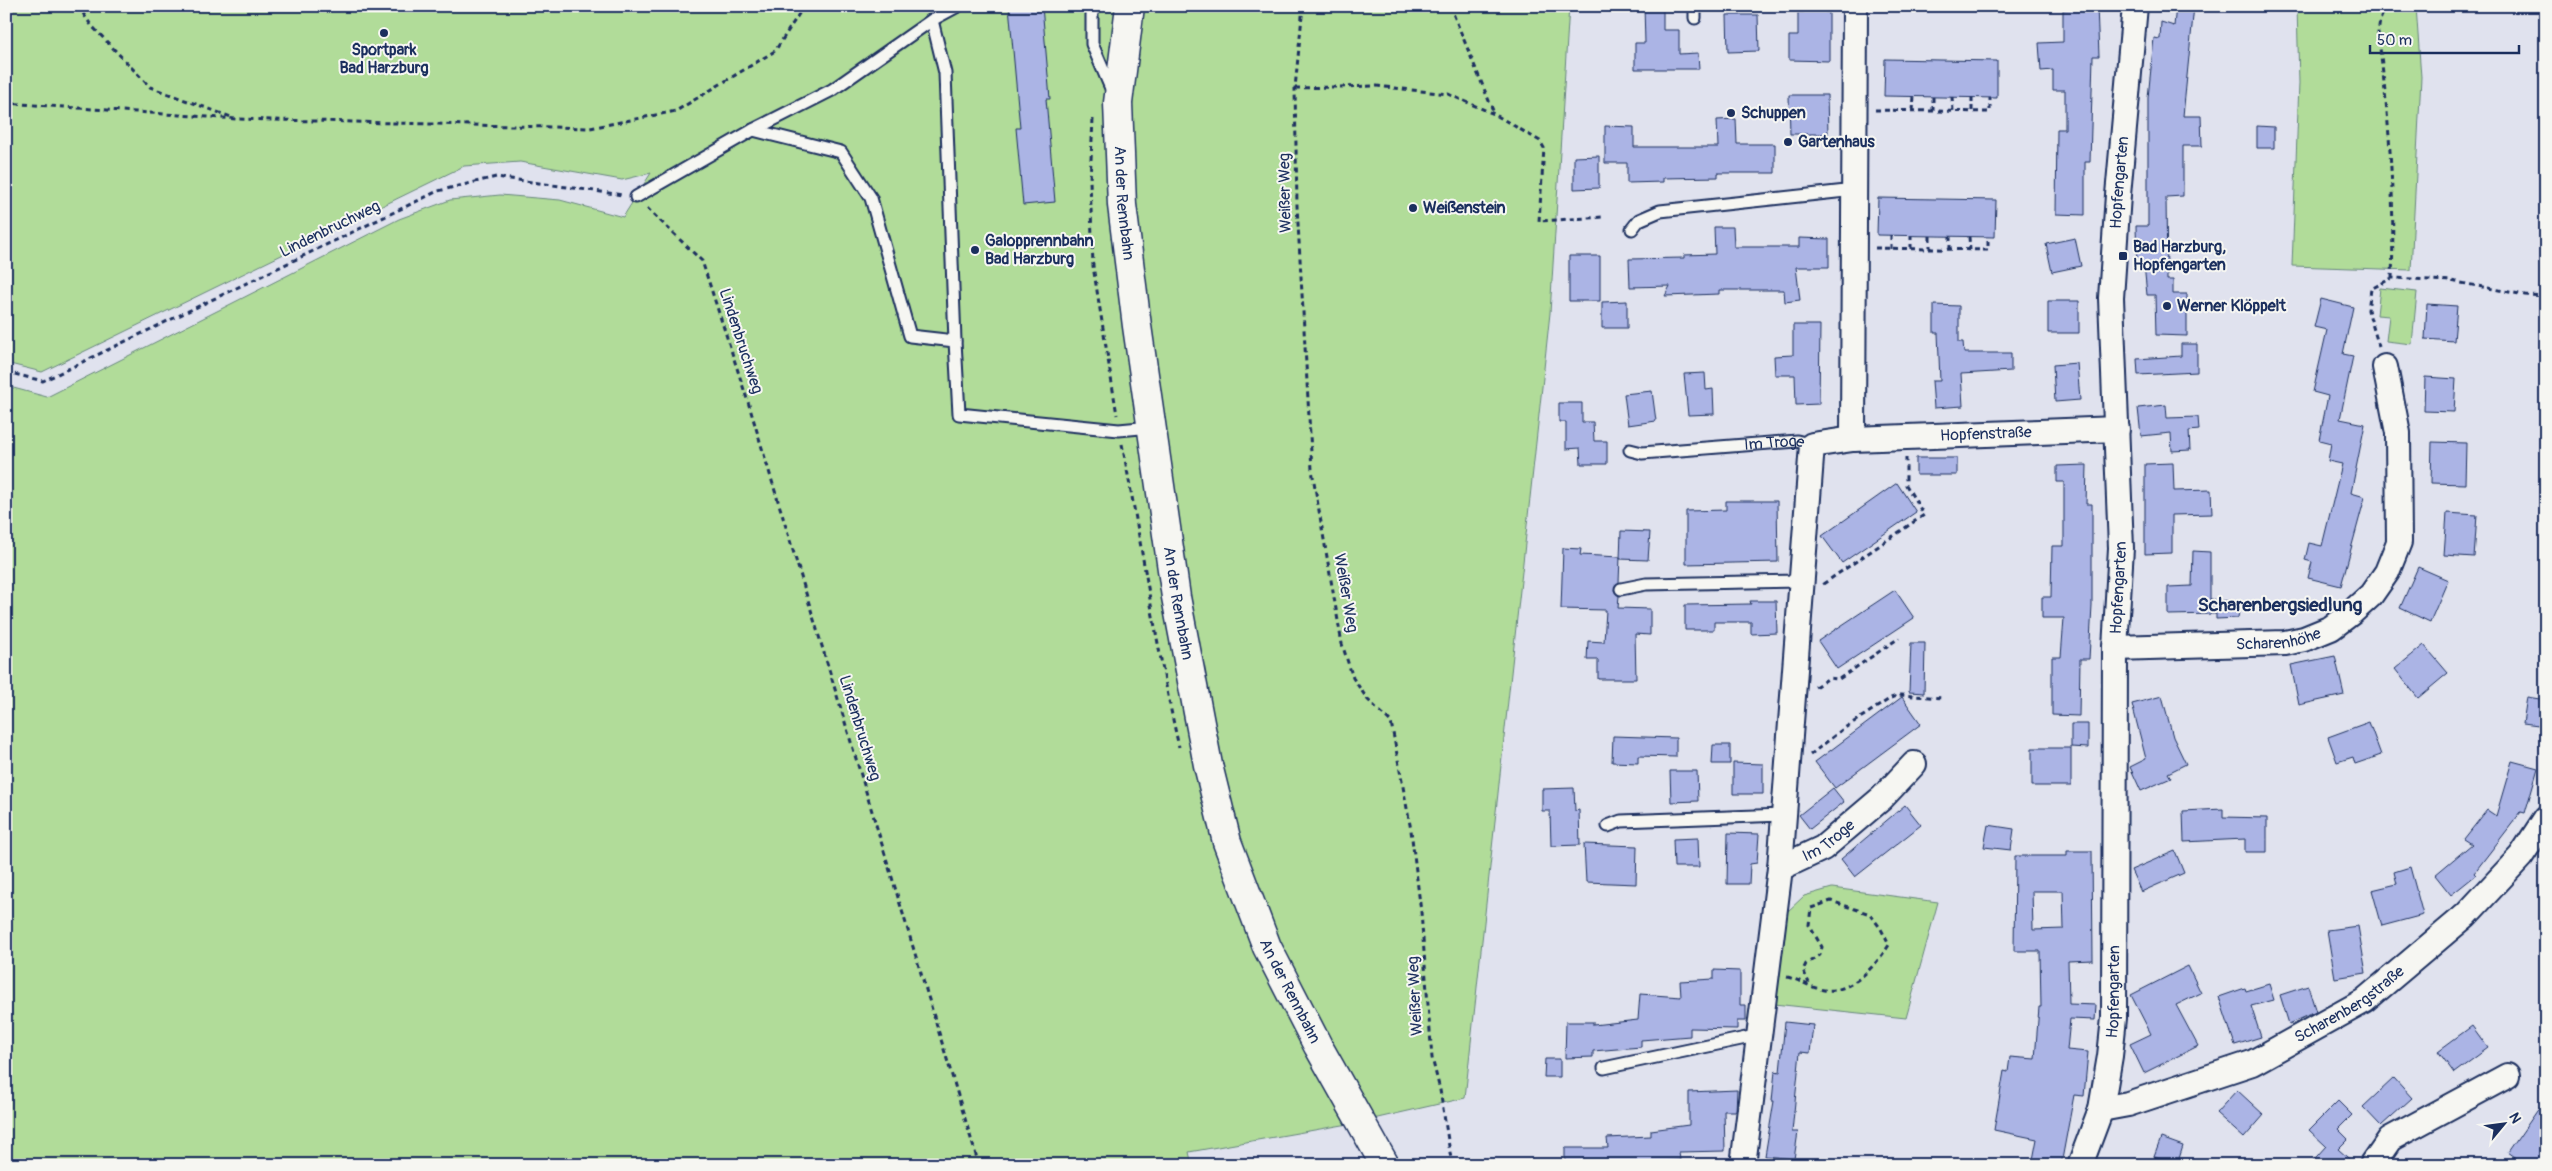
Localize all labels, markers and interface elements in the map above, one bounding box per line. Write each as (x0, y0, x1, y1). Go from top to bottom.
scale bar (2370, 22, 2518, 54)
marker: Sportpark Bad Harzburg (378, 27, 390, 39)
text: 50 m (2377, 31, 2412, 50)
place label: Sportpark Bad Harzburg (339, 40, 429, 78)
place label: Schuppen (1741, 103, 1806, 123)
marker: Schuppen (1725, 107, 1737, 119)
place label: Gartenhaus (1798, 132, 1876, 152)
street label: Hopfengarten (2106, 135, 2133, 229)
marker: Gartenhaus (1782, 136, 1794, 148)
street label: An der Rennbahn (1110, 145, 1139, 261)
street label: Weißer Weg (1274, 153, 1296, 233)
street label: Lindenbruchweg (276, 196, 384, 262)
place label: Weißenstein (1423, 198, 1506, 218)
marker: Weißenstein (1407, 202, 1419, 214)
place label: Galopprennbahn Bad Harzburg (985, 231, 1094, 269)
place label: Bad Harzburg, Hopfengarten (2133, 237, 2226, 275)
marker: Galopprennbahn Bad Harzburg (969, 244, 981, 256)
marker: Bad Harzburg, Hopfengarten (2117, 250, 2129, 262)
street label: Lindenbruchweg (715, 286, 767, 396)
place label: Werner Klöppelt (2177, 296, 2286, 316)
marker: Werner Klöppelt (2161, 300, 2173, 312)
street label: Hopfenstraße (1940, 422, 2032, 446)
street label: Im Troge (1743, 431, 1807, 455)
street label: Hopfengarten (2106, 541, 2131, 635)
street label: An der Rennbahn (1159, 545, 1198, 662)
street label: Weißer Weg (1329, 552, 1363, 634)
district label: Scharenbergsiedlung (2198, 593, 2363, 617)
street label: Scharenhöhe (2236, 623, 2324, 654)
street label: Lindenbruchweg (834, 673, 886, 783)
street label: Im Troge (1799, 815, 1859, 866)
street label: An der Rennbahn (1255, 936, 1325, 1047)
street label: Hopfengarten (2102, 945, 2124, 1039)
street label: Weißer Weg (1403, 956, 1427, 1036)
street label: Scharenbergstraße (2291, 961, 2408, 1047)
north arrow (2480, 1098, 2530, 1148)
text: N (2505, 1110, 2525, 1126)

